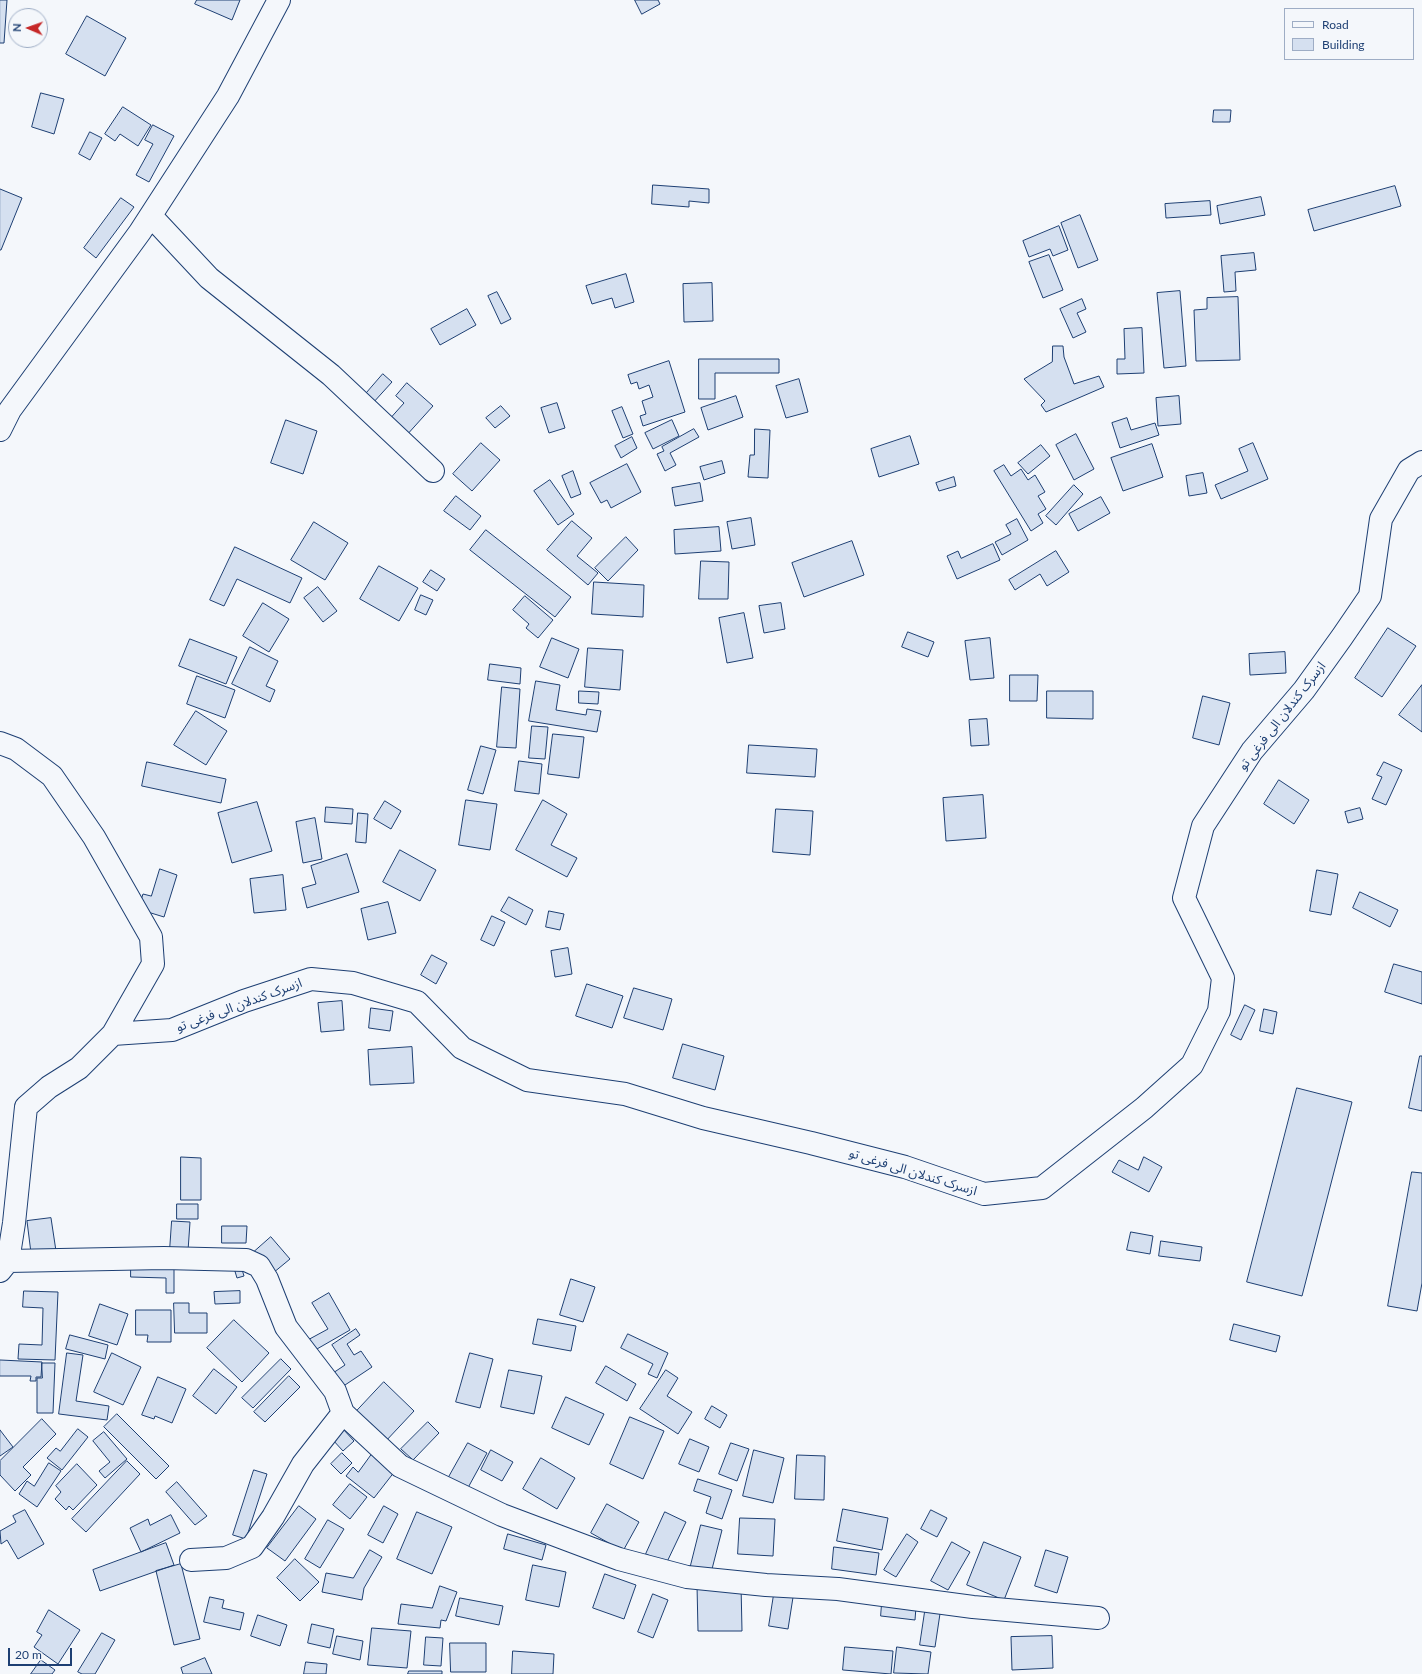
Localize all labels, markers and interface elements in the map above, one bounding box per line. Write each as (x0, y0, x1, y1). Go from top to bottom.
north arrow (8, 8, 48, 48)
legend (1284, 8, 1414, 60)
text: Road (1322, 17, 1349, 32)
text: N (10, 23, 23, 32)
text: Building (1322, 37, 1365, 52)
street label: ازسرک کندلان الی فرغی تو (1235, 659, 1329, 773)
street label: ازسرک کندلان الی فرغی تو (174, 975, 304, 1035)
street label: ازسرک کندلان الی فرغی تو (847, 1145, 979, 1199)
scale bar (10, 1640, 74, 1666)
text: 20 m (15, 1647, 42, 1662)

